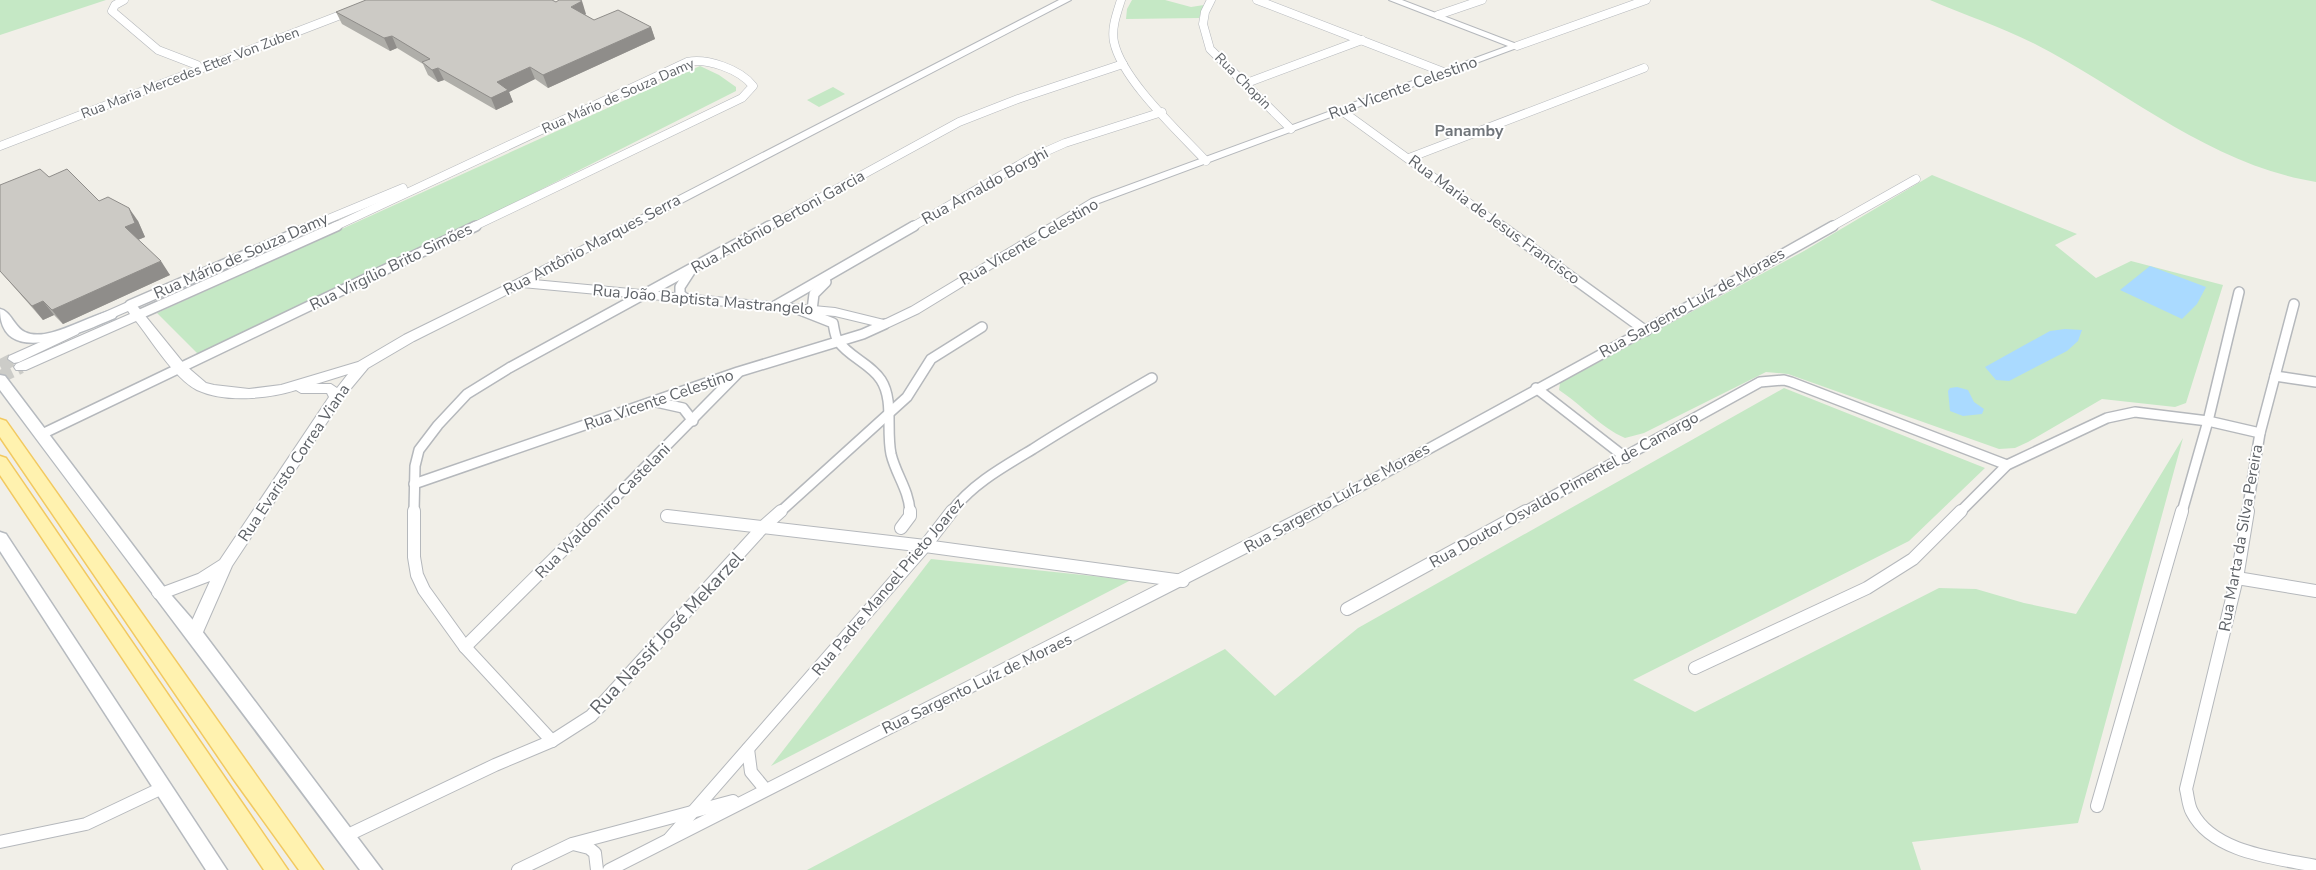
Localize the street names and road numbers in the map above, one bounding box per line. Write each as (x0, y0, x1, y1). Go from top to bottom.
street label: Rua Maria Mercedes Etter Von Zuben (78, 22, 302, 124)
street label: Rua Chopin (1211, 49, 1275, 113)
street label: Rua Vicente Celestino (1326, 51, 1481, 125)
street label: Rua Mário de Souza Damy (539, 53, 698, 138)
street label: Rua Arnaldo Borghi (918, 142, 1052, 230)
street label: Rua Maria de Jesus Francisco (1404, 150, 1584, 290)
street label: Rua Antônio Bertoni Garcia (687, 165, 869, 279)
street label: Rua Antônio Marques Serra (499, 189, 685, 301)
street label: Rua Vicente Celestino (956, 193, 1102, 291)
street label: Rua Mário de Souza Damy (150, 207, 332, 304)
street label: Rua Virgílio Brito Simões (306, 218, 476, 316)
street label: Rua Sargento Luíz de Moraes (1595, 243, 1789, 363)
street label: Rua João Baptista Mastrangelo (592, 279, 814, 321)
street label: Rua Vicente Celestino (581, 364, 737, 436)
street label: Rua Evaristo Correa Viana (233, 380, 355, 546)
street label: Rua Doutor Osvaldo Pimentel de Camargo (1425, 406, 1703, 573)
street label: Rua Sargento Luíz de Moraes (1240, 438, 1434, 558)
street label: Rua Waldomiro Castelani (531, 439, 675, 583)
street label: Rua Marta da Silva Pereira (2214, 443, 2268, 633)
street label: Rua Padre Manoel Prieto Joarez (807, 493, 969, 681)
street label: Rua Nassif José Mekarzel (584, 546, 750, 720)
street label: Rua Sargento Luíz de Moraes (878, 628, 1076, 740)

